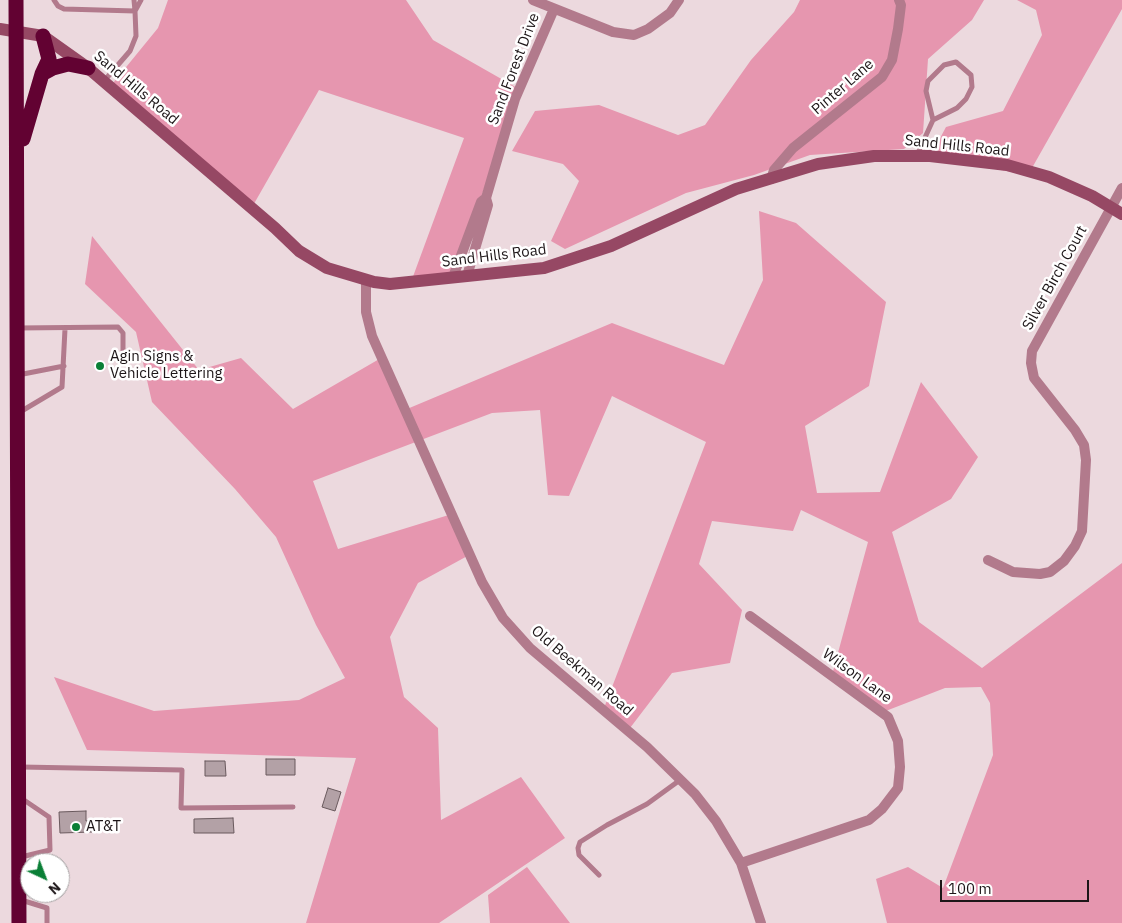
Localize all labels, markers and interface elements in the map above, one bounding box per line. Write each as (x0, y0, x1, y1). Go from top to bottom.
street label: Sand Forest Drive (484, 11, 544, 127)
street label: Sand Hills Road (90, 47, 182, 129)
street label: Pinter Lane (808, 55, 878, 119)
street label: Sand Hills Road (904, 132, 1010, 160)
street label: Silver Birch Court (1019, 223, 1091, 333)
street label: Sand Hills Road (441, 241, 547, 271)
place label: Agin Signs & Vehicle Lettering (110, 348, 222, 383)
marker: Agin Signs & Vehicle Lettering (94, 360, 106, 372)
street label: Old Beekman Road (528, 622, 636, 720)
street label: Wilson Lane (819, 645, 895, 707)
place label: AT&T (86, 818, 121, 836)
marker: AT&T (70, 821, 82, 833)
north arrow (20, 853, 70, 903)
scale bar (942, 870, 1091, 902)
text: N (45, 878, 64, 898)
text: 100 m (948, 879, 992, 898)

